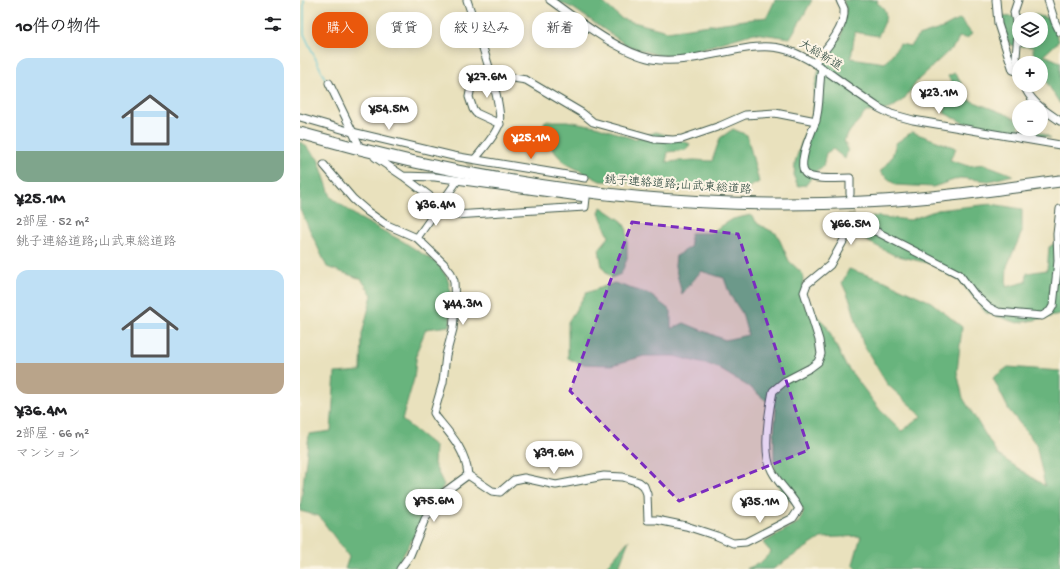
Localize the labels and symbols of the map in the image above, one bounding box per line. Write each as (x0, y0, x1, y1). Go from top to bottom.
street label: 大総新道 (796, 37, 845, 74)
pin: ¥27.6M (454, 65, 520, 99)
pin: ¥23.1M (906, 81, 972, 115)
pin: ¥54.5M (356, 97, 422, 131)
pin: ¥25.1M (498, 126, 564, 160)
street label: 銚子連絡道路;山武東総道路 (604, 172, 752, 198)
pin: ¥36.4M (403, 193, 469, 227)
pin: ¥66.5M (818, 212, 884, 246)
pin: ¥44.3M (430, 292, 496, 326)
pin: ¥39.6M (521, 441, 587, 475)
pin: ¥75.6M (401, 489, 467, 523)
pin: ¥35.1M (727, 490, 793, 524)

